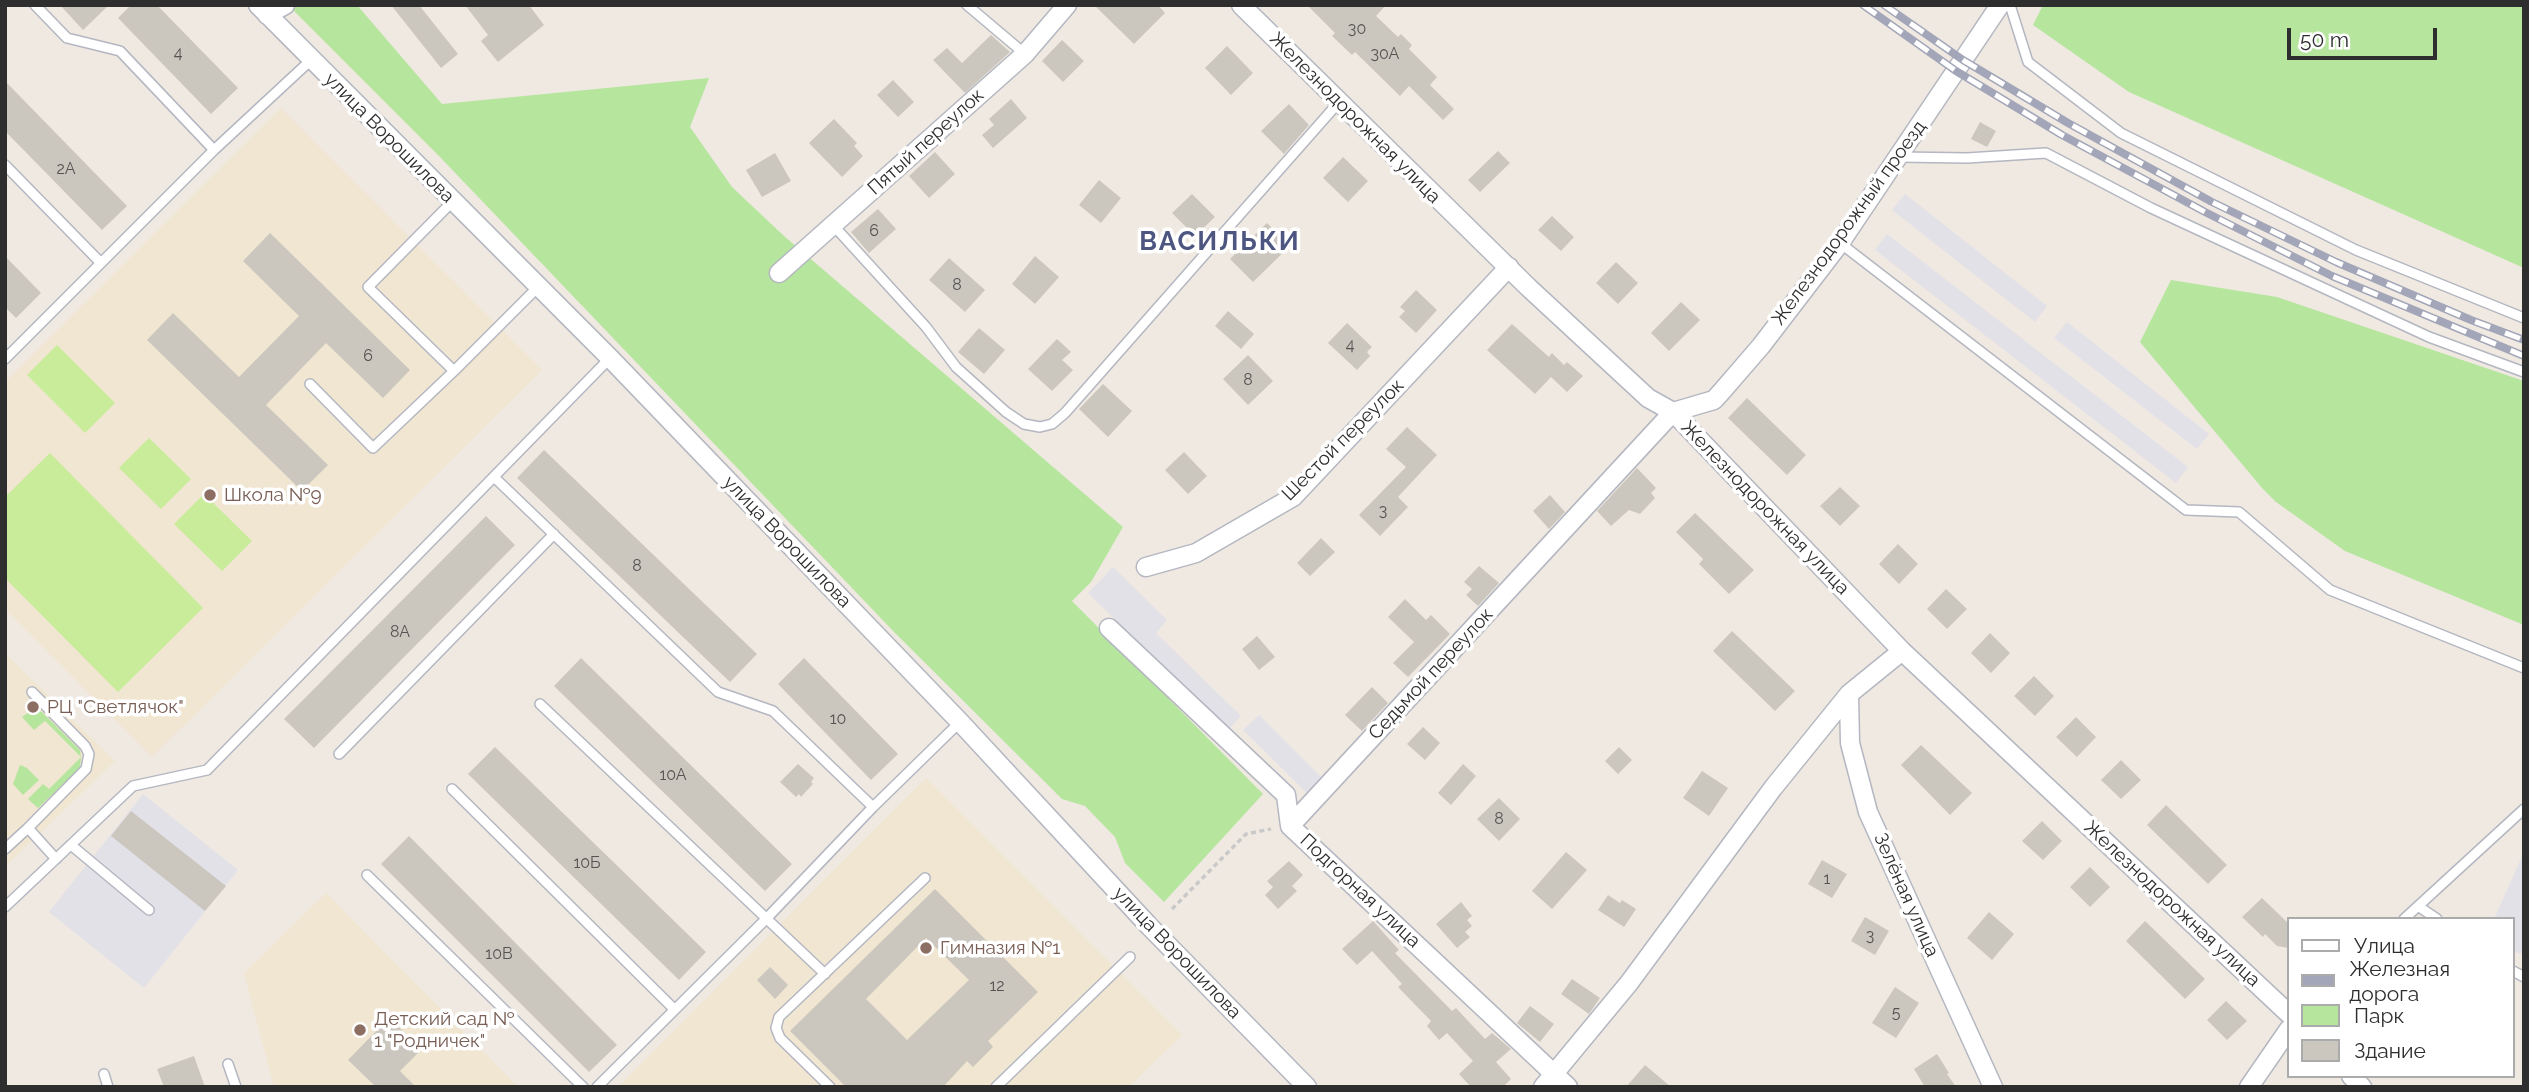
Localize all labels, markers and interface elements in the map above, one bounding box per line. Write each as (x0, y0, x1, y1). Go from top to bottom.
scale bar (2291, 14, 2442, 58)
house number: 30 (1348, 19, 1366, 39)
text: 50 m (2300, 27, 2349, 52)
street label: Железнодорожная улица (1265, 28, 1445, 208)
house number: 4 (174, 43, 182, 63)
house number: 30А (1371, 44, 1399, 64)
street label: улица Ворошилова (319, 68, 459, 208)
street label: Пятый переулок (863, 84, 989, 200)
street label: Железнодорожный проезд (1767, 116, 1931, 330)
house number: 2А (56, 159, 76, 179)
house number: 6 (869, 221, 879, 241)
district label: ВАСИЛЬКИ (1140, 226, 1300, 258)
house number: 8 (952, 275, 962, 295)
house number: 4 (1346, 335, 1354, 355)
house number: 6 (363, 346, 373, 366)
house number: 8 (1243, 370, 1253, 390)
street label: Шестой переулок (1277, 374, 1409, 506)
street label: Железнодорожная улица (1676, 416, 1854, 600)
street label: улица Ворошилова (718, 471, 856, 613)
place label: Школа №9 (224, 484, 322, 506)
marker: Школа №9 (202, 487, 218, 503)
house number: 3 (1379, 501, 1387, 521)
house number: 8 (632, 556, 642, 576)
street label: Седьмой переулок (1364, 603, 1498, 745)
house number: 8А (390, 622, 410, 642)
place label: РЦ "Светлячок" (47, 696, 184, 718)
marker: РЦ "Светлячок" (25, 699, 41, 715)
house number: 10 (830, 709, 846, 729)
house number: 10А (659, 765, 687, 785)
house number: 8 (1494, 809, 1504, 829)
street label: Железнодорожная улица (2079, 816, 2265, 992)
street label: Подгорная улица (1295, 829, 1425, 953)
street label: Зелёная улица (1868, 829, 1944, 961)
house number: 10Б (573, 853, 601, 873)
house number: 1 (1824, 869, 1830, 889)
street label: улица Ворошилова (1108, 882, 1246, 1024)
legend (2288, 917, 2515, 1078)
house number: 3 (1866, 926, 1874, 946)
text: Улица (2354, 933, 2415, 958)
place label: Гимназия №1 (940, 937, 1060, 959)
marker: Гимназия №1 (918, 940, 934, 956)
house number: 10В (485, 944, 513, 964)
text: Железная дорога (2349, 956, 2450, 1006)
house number: 12 (989, 976, 1005, 996)
house number: 5 (1892, 1003, 1900, 1023)
text: Парк (2354, 1003, 2404, 1028)
place label: Детский сад № 1 "Родничек" (374, 1008, 514, 1052)
marker: Детский сад № 1 "Родничек" (352, 1022, 368, 1038)
text: Здание (2354, 1038, 2426, 1063)

